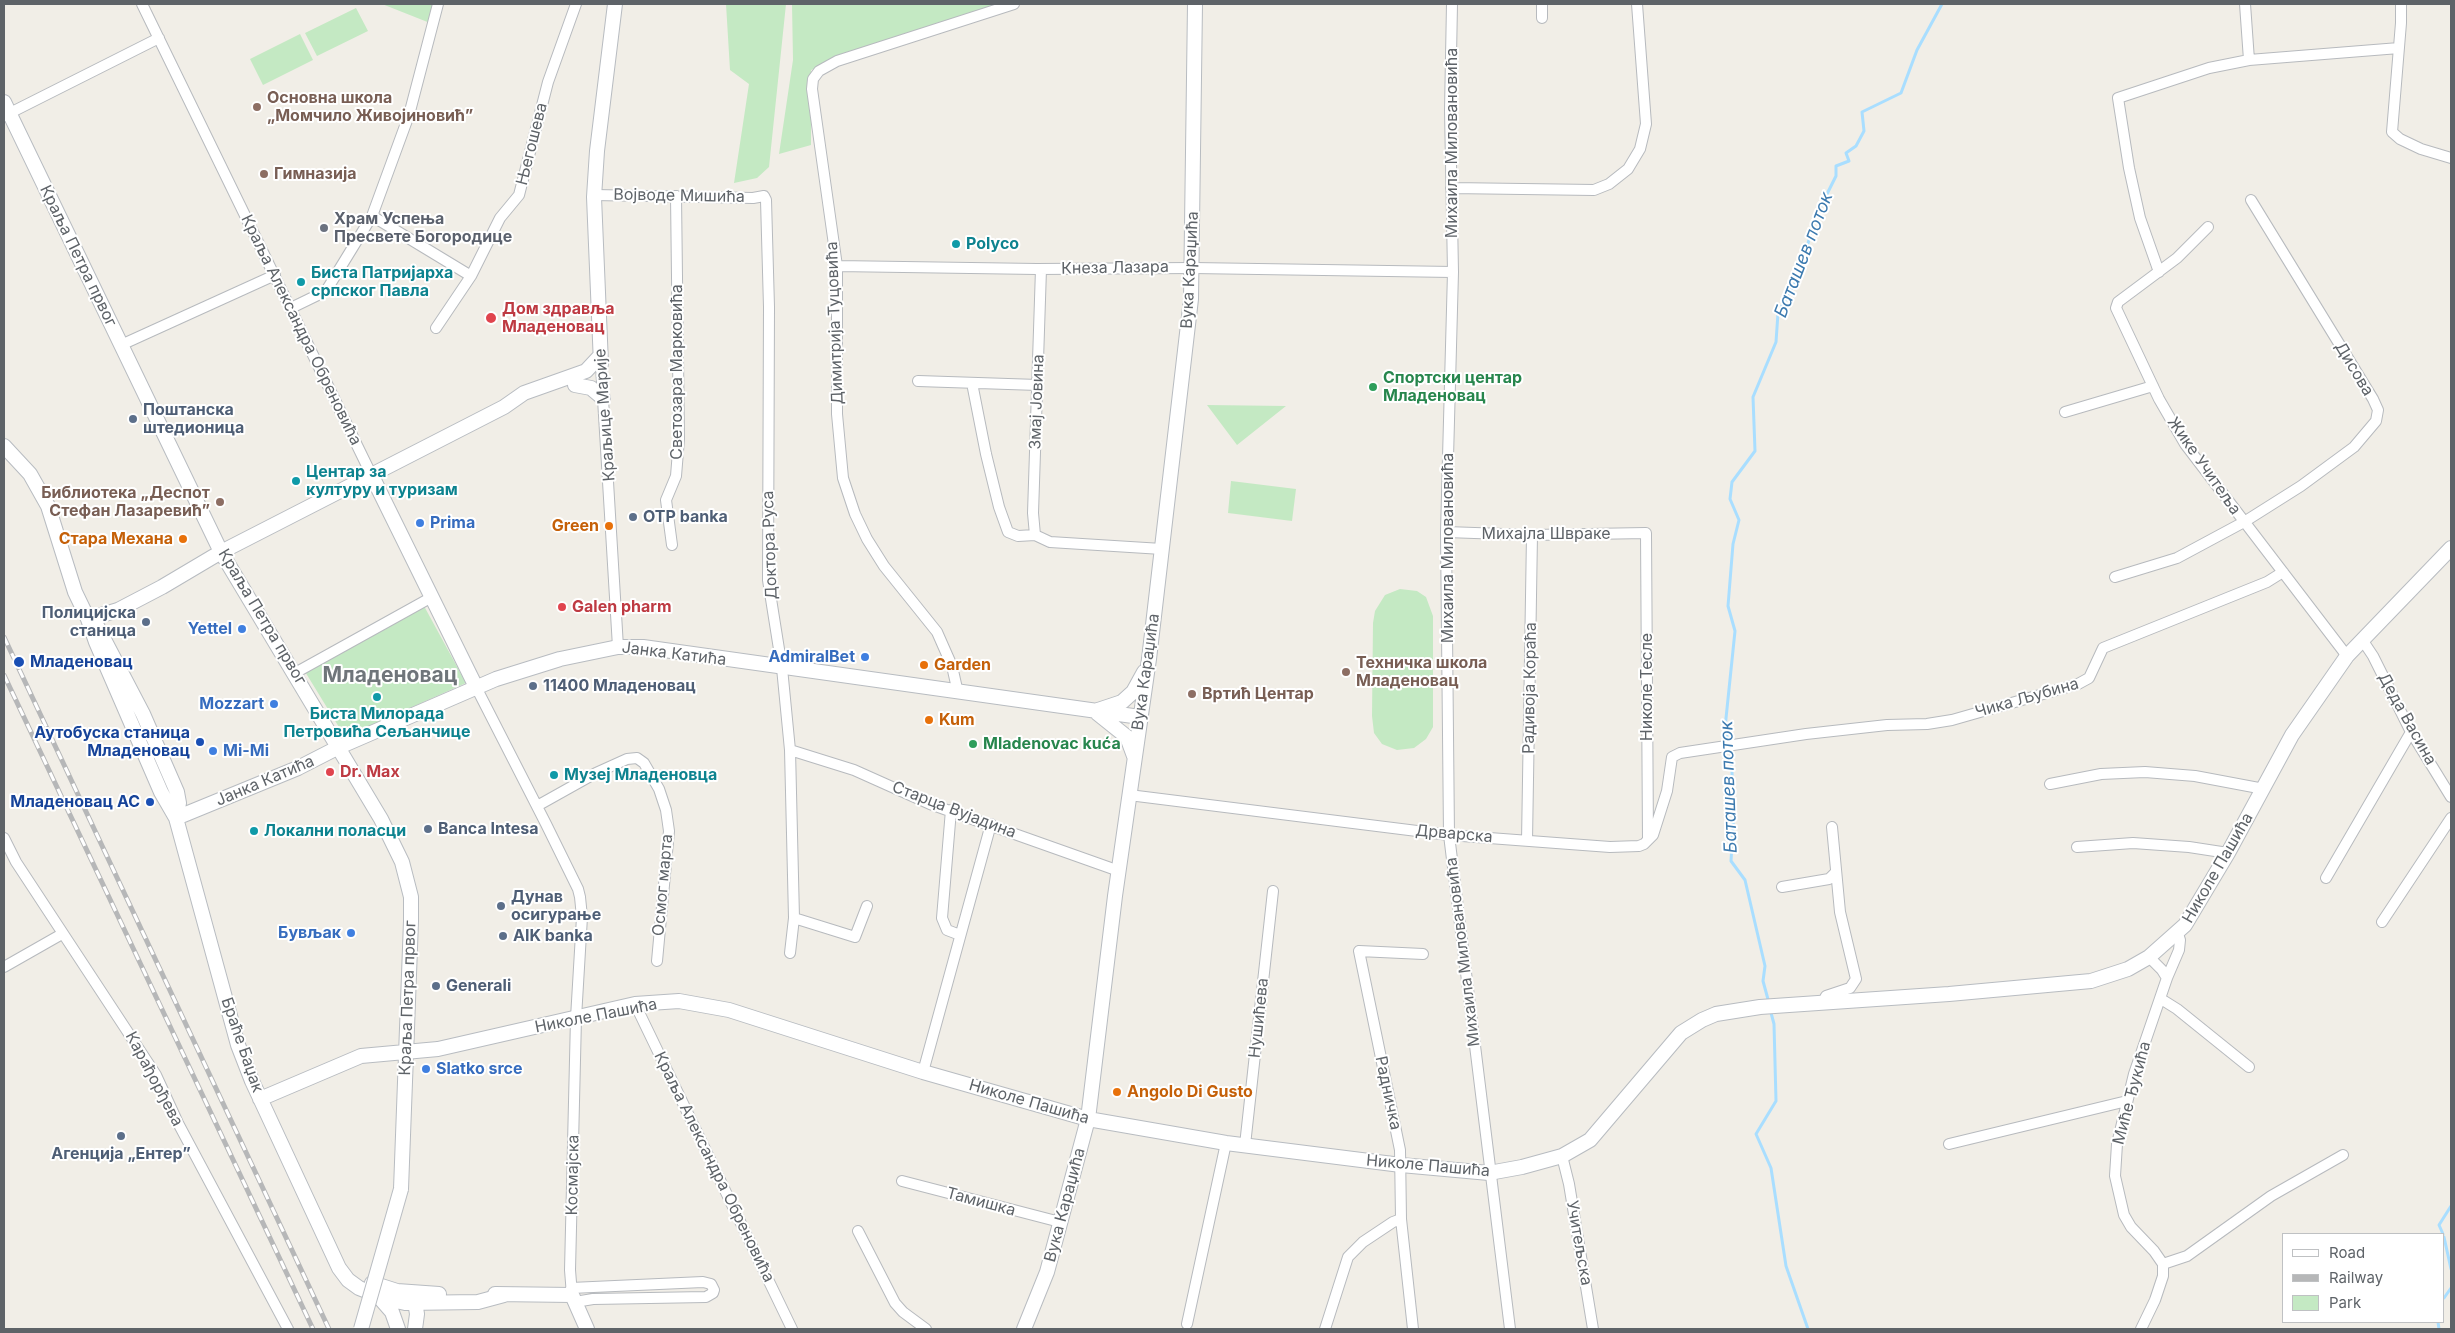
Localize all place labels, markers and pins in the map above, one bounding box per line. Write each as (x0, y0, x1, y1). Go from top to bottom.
place label: Основна школа „Момчило Живојиновић” (267, 88, 473, 126)
marker: Основна школа „Момчило Живојиновић” (251, 101, 263, 113)
place label: Гимназија (274, 164, 357, 184)
marker: Гимназија (258, 168, 270, 180)
place label: Храм Успења Пресвете Богородице (334, 209, 512, 247)
marker: Храм Успења Пресвете Богородице (318, 222, 330, 234)
place label: Polyco (966, 234, 1019, 254)
marker: Polyco (950, 238, 962, 250)
place label: Биста Патријарха српског Павла (311, 263, 453, 301)
marker: Биста Патријарха српског Павла (295, 276, 307, 288)
place label: Дом здравља Младеновац (502, 299, 615, 337)
marker: Дом здравља Младеновац (484, 311, 498, 325)
place label: Спортски центар Младеновац (1383, 368, 1522, 406)
marker: Спортски центар Младеновац (1367, 381, 1379, 393)
place label: Поштанска штедионица (143, 400, 244, 438)
marker: Поштанска штедионица (127, 413, 139, 425)
place label: Центар за културу и туризам (306, 462, 458, 500)
marker: Центар за културу и туризам (290, 475, 302, 487)
place label: Библиотека „Деспот Стефан Лазаревић” (41, 483, 210, 521)
marker: Библиотека „Деспот Стефан Лазаревић” (214, 496, 226, 508)
place label: OTP banka (643, 507, 728, 527)
marker: OTP banka (627, 511, 639, 523)
place label: Prima (430, 513, 475, 533)
place label: Green (552, 516, 599, 536)
marker: Prima (414, 517, 426, 529)
marker: Green (603, 520, 615, 532)
place label: Стара Механа (59, 529, 173, 549)
marker: Стара Механа (177, 533, 189, 545)
place label: Galen pharm (572, 597, 671, 617)
marker: Galen pharm (556, 601, 568, 613)
place label: Полицијска станица (42, 603, 136, 641)
marker: Полицијска станица (140, 616, 152, 628)
place label: Yettel (188, 619, 232, 639)
marker: Yettel (236, 623, 248, 635)
place label: AdmiralBet (768, 647, 855, 667)
marker: AdmiralBet (859, 651, 871, 663)
place label: Младеновац (30, 652, 133, 672)
place label: Техничка школа Младеновац (1356, 653, 1487, 691)
marker: Младеновац (12, 655, 26, 669)
place label: Garden (934, 655, 991, 675)
marker: Garden (918, 659, 930, 671)
marker: Техничка школа Младеновац (1340, 666, 1352, 678)
place label: 11400 Младеновац (543, 676, 696, 696)
marker: 11400 Младеновац (527, 680, 539, 692)
place label: Вртић Центар (1202, 684, 1314, 704)
marker: Вртић Центар (1186, 688, 1198, 700)
marker: Биста Милорада Петровића Сељанчице (371, 691, 383, 703)
place label: Mozzart (199, 694, 264, 714)
marker: Mozzart (268, 698, 280, 710)
place label: Биста Милорада Петровића Сељанчице (283, 704, 471, 742)
place label: Kum (939, 710, 975, 730)
marker: Kum (923, 714, 935, 726)
place label: Аутобуска станица Младеновац (34, 723, 190, 761)
place label: Mladenovac kuća (983, 734, 1121, 754)
marker: Аутобуска станица Младеновац (194, 736, 206, 748)
marker: Mladenovac kuća (967, 738, 979, 750)
place label: Mi-Mi (223, 741, 269, 761)
marker: Mi-Mi (207, 745, 219, 757)
place label: Dr. Max (340, 762, 400, 782)
place label: Музеј Младеновца (564, 765, 717, 785)
marker: Dr. Max (324, 766, 336, 778)
marker: Музеј Младеновца (548, 769, 560, 781)
place label: Младеновац АС (10, 792, 140, 812)
marker: Младеновац АС (144, 796, 156, 808)
place label: Banca Intesa (438, 819, 538, 839)
place label: Локални поласци (264, 821, 406, 841)
marker: Banca Intesa (422, 823, 434, 835)
marker: Локални поласци (248, 825, 260, 837)
place label: Дунав осигурање (511, 887, 601, 925)
marker: Дунав осигурање (495, 900, 507, 912)
place label: Бувљак (278, 923, 341, 943)
place label: AIK banka (513, 926, 593, 946)
marker: Бувљак (345, 927, 357, 939)
marker: AIK banka (497, 930, 509, 942)
place label: Generali (446, 976, 511, 996)
marker: Generali (430, 980, 442, 992)
place label: Slatko srce (436, 1059, 523, 1079)
marker: Slatko srce (420, 1063, 432, 1075)
place label: Angolo Di Gusto (1127, 1082, 1253, 1102)
marker: Angolo Di Gusto (1111, 1086, 1123, 1098)
marker: Агенција „Ентер” (115, 1130, 127, 1142)
place label: Агенција „Ентер” (51, 1144, 191, 1164)

